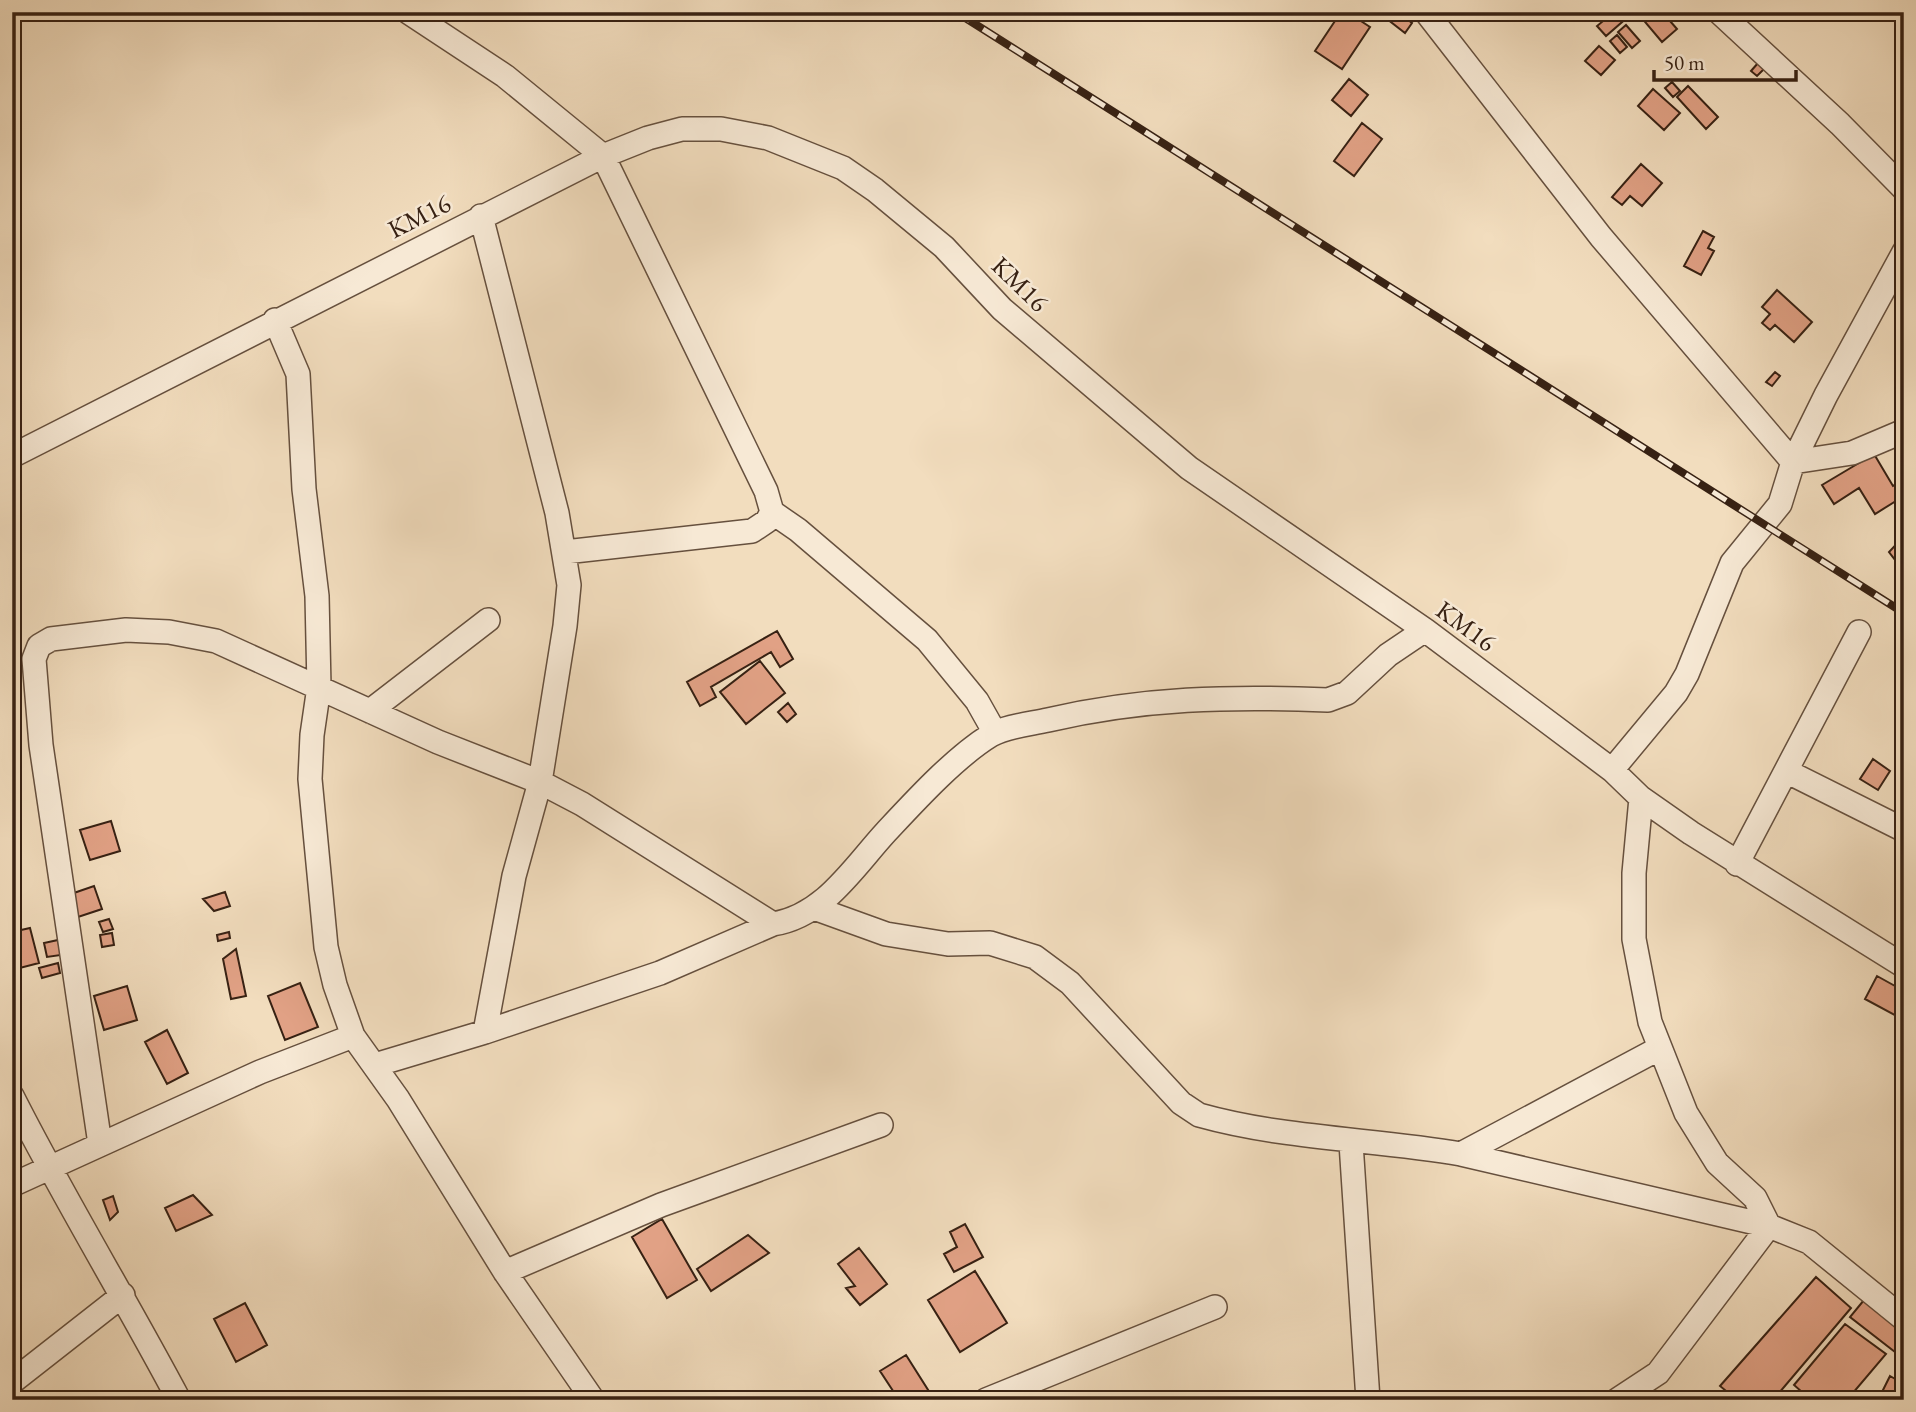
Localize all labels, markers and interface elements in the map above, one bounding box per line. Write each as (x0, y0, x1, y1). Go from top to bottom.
scale bar (1654, 38, 1795, 82)
text: 50 m (1664, 49, 1705, 76)
street label: KM16 (382, 186, 456, 246)
street label: KM16 (984, 249, 1056, 319)
street label: KM16 (1429, 593, 1503, 659)

